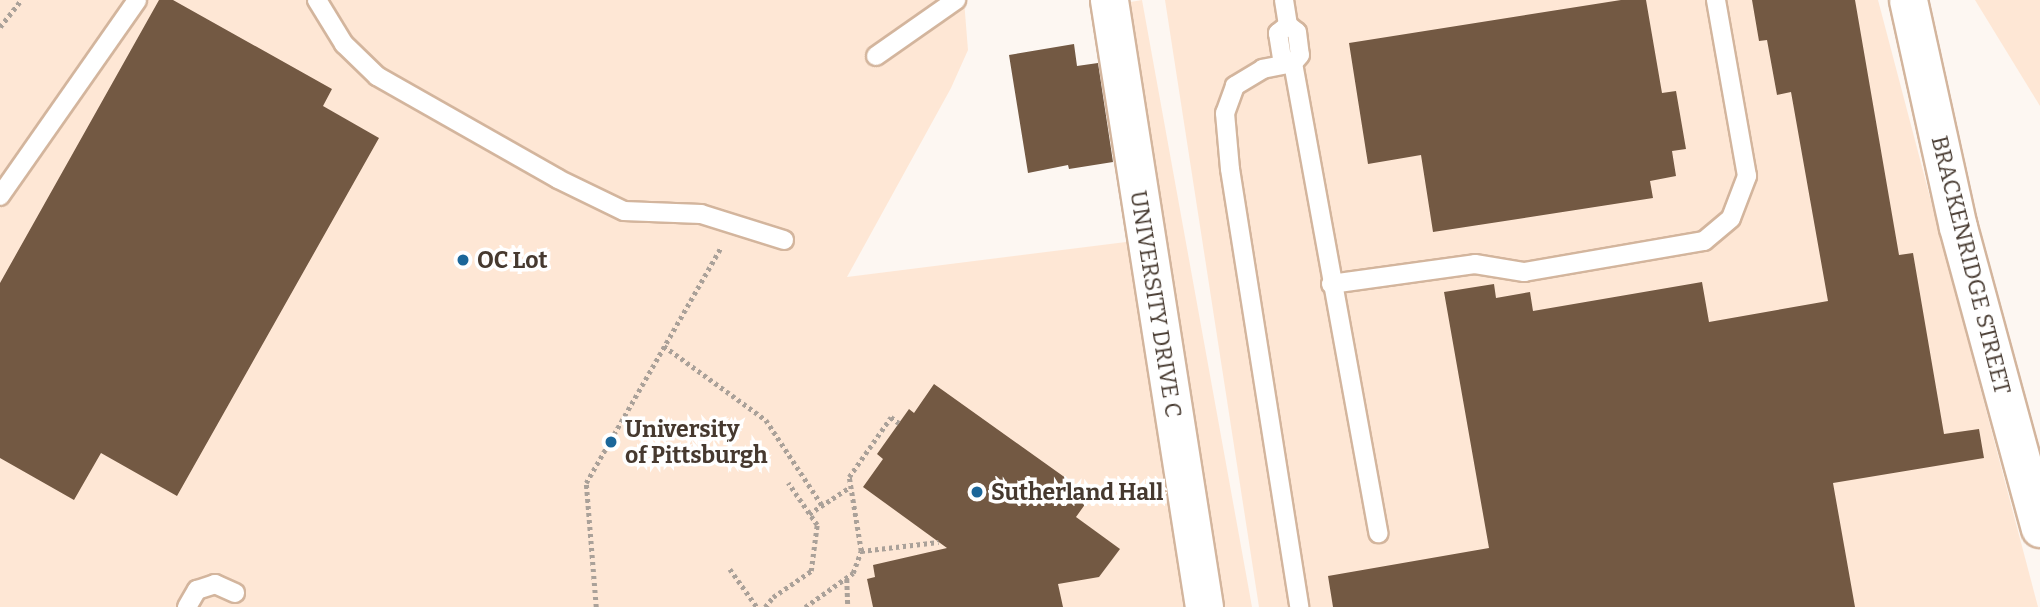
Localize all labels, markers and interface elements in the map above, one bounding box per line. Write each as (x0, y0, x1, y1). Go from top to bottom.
street label: BRACKENRIDGE STREET (1926, 133, 2016, 397)
street label: UNIVERSITY DRIVE C (1124, 189, 1188, 419)
place label: OC Lot (477, 246, 548, 274)
marker: OC Lot (455, 252, 471, 268)
place label: University of Pittsburgh (625, 415, 768, 469)
marker: University of Pittsburgh (603, 434, 619, 450)
place label: Sutherland Hall (991, 478, 1163, 506)
marker: Sutherland Hall (969, 484, 985, 500)

